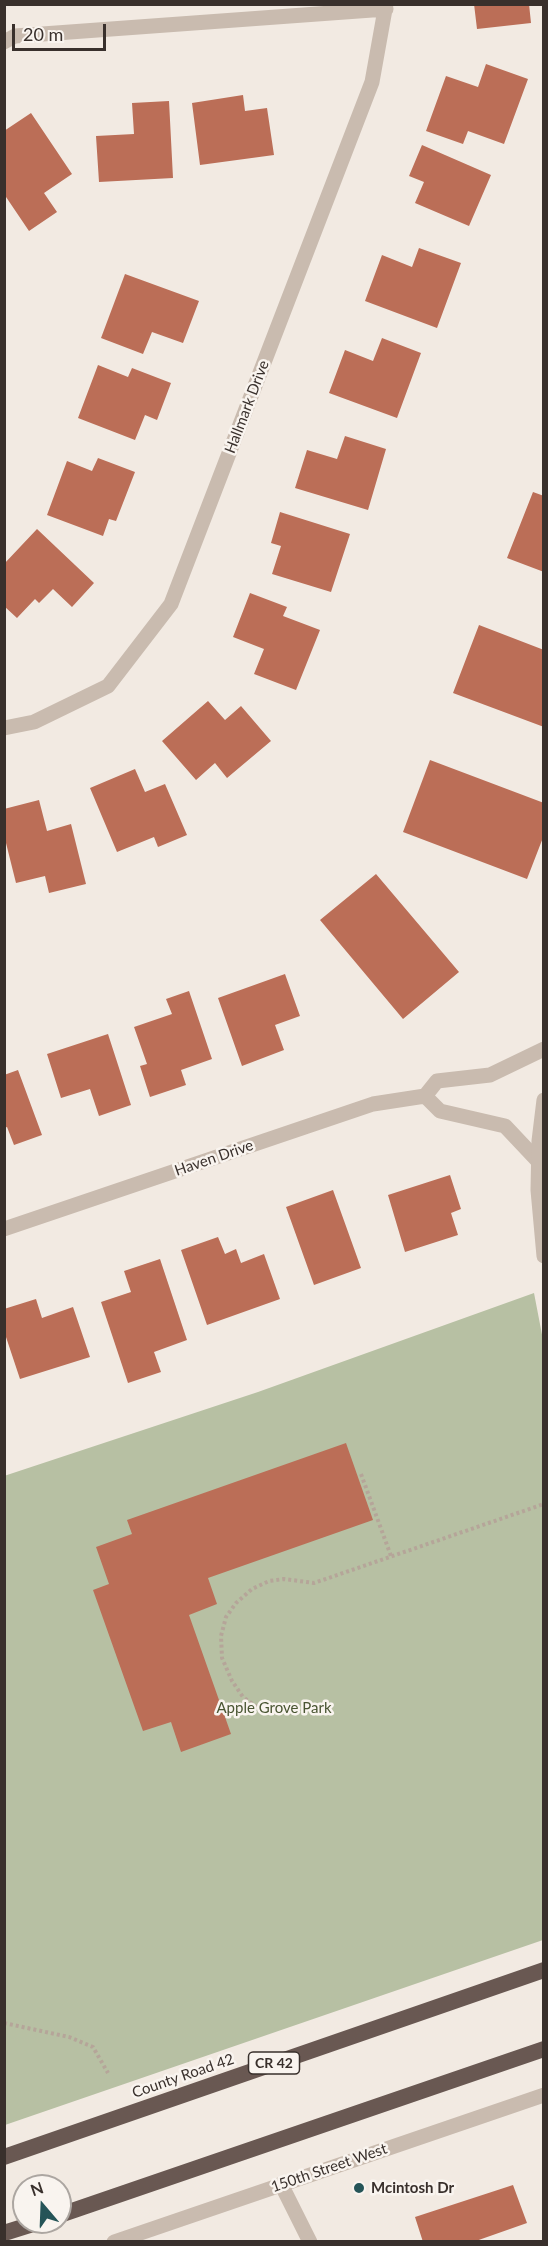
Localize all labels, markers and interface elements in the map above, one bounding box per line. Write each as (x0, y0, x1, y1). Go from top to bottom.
scale bar (15, 12, 110, 50)
text: 20 m (23, 23, 63, 45)
street label: Hallmark Drive (221, 358, 273, 456)
street label: Haven Drive (172, 1136, 256, 1180)
park label: Apple Grove Park (216, 1699, 332, 1717)
street label: County Road 42 (130, 2050, 236, 2102)
road number: CR 42 (248, 2052, 300, 2074)
street label: 150th Street West (269, 2140, 389, 2196)
north arrow (12, 2174, 72, 2234)
text: N (28, 2177, 46, 2199)
place label: Mcintosh Dr (371, 2179, 454, 2197)
marker: Mcintosh Dr (352, 2181, 366, 2195)

